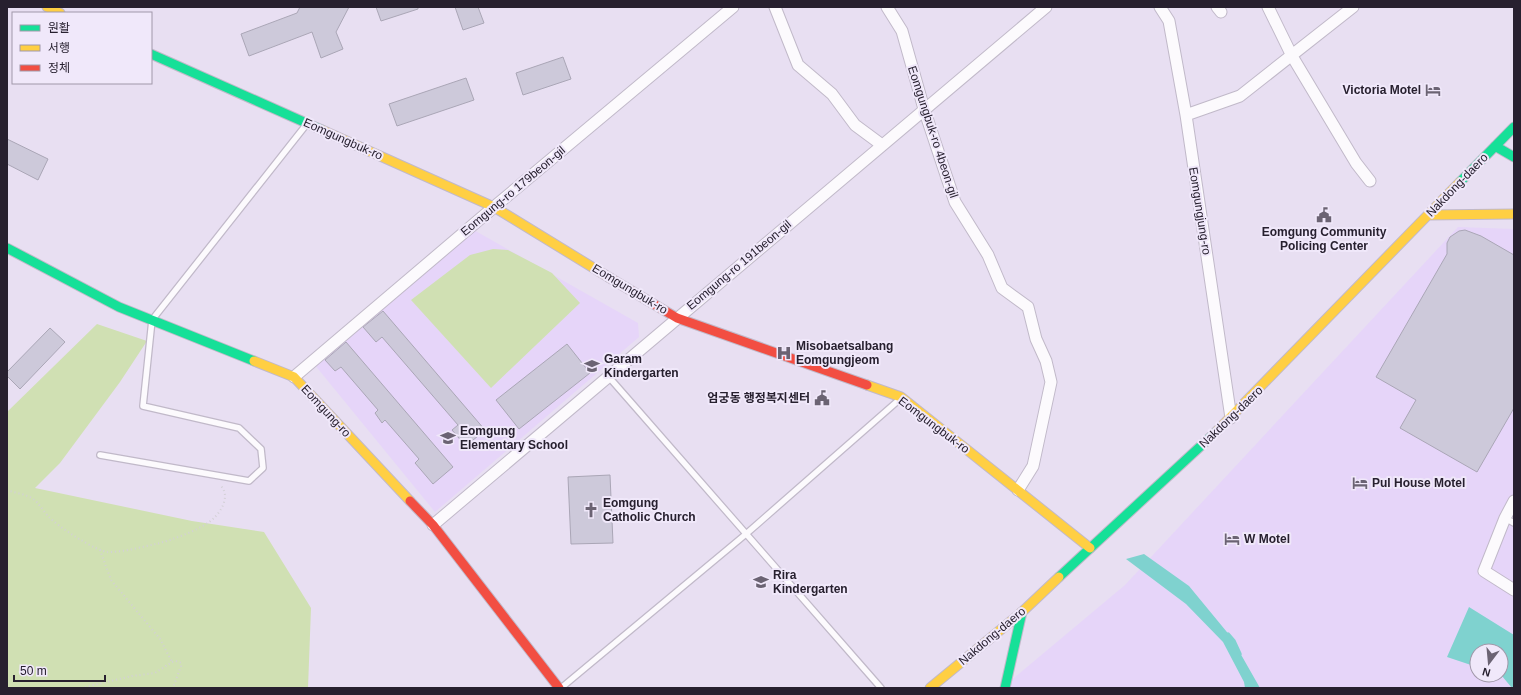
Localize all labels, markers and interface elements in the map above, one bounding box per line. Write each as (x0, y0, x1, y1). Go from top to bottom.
legend (12, 12, 152, 84)
text: 원활 (48, 21, 70, 35)
text: 서행 (48, 41, 70, 55)
text: 정체 (48, 61, 70, 75)
street label: Eomgungbuk-ro 4beon-gil (905, 64, 961, 200)
hotel icon: Victoria Motel (1424, 81, 1442, 99)
place label: Victoria Motel (1343, 83, 1421, 97)
street label: Eomgungbuk-ro (301, 115, 385, 163)
street label: Eomgung-ro 179beon-gil (458, 143, 568, 239)
street label: Nakdong-daero (1423, 150, 1491, 220)
street label: Eomgungjung-ro (1186, 166, 1214, 256)
public building icon: Eomgung Community Policing Center (1315, 206, 1333, 224)
street label: Eomgung-ro 191beon-gil (684, 217, 794, 313)
place label: Eomgung Community Policing Center (1262, 225, 1387, 253)
street label: Eomgungbuk-ro (590, 261, 670, 317)
place label: Misobaetsalbang Eomgungjeom (796, 339, 893, 367)
hospital icon: Misobaetsalbang Eomgungjeom (775, 344, 793, 362)
place label: Garam Kindergarten (604, 352, 679, 380)
school or university icon: Garam Kindergarten (583, 357, 601, 375)
street label: Eomgung-ro (298, 382, 354, 440)
street label: Nakdong-daero (1196, 383, 1266, 451)
public building icon: 엄궁동 행정복지센터 (813, 389, 831, 407)
place label: 엄궁동 행정복지센터 (707, 391, 810, 405)
street label: Eomgungbuk-ro (896, 394, 973, 456)
place label: Eomgung Elementary School (460, 424, 568, 452)
school or university icon: Eomgung Elementary School (439, 429, 457, 447)
hotel icon: Pul House Motel (1351, 474, 1369, 492)
place label: Pul House Motel (1372, 476, 1465, 490)
place label: Eomgung Catholic Church (603, 496, 696, 524)
church icon: Eomgung Catholic Church (582, 501, 600, 519)
hotel icon: W Motel (1223, 530, 1241, 548)
place label: W Motel (1244, 532, 1290, 546)
place label: Rira Kindergarten (773, 568, 848, 596)
school or university icon: Rira Kindergarten (752, 573, 770, 591)
street label: Nakdong-daero (956, 604, 1028, 668)
north arrow (1469, 643, 1509, 683)
scale bar (14, 657, 105, 683)
text: 50 m (20, 664, 47, 678)
text: N (1481, 666, 1492, 679)

